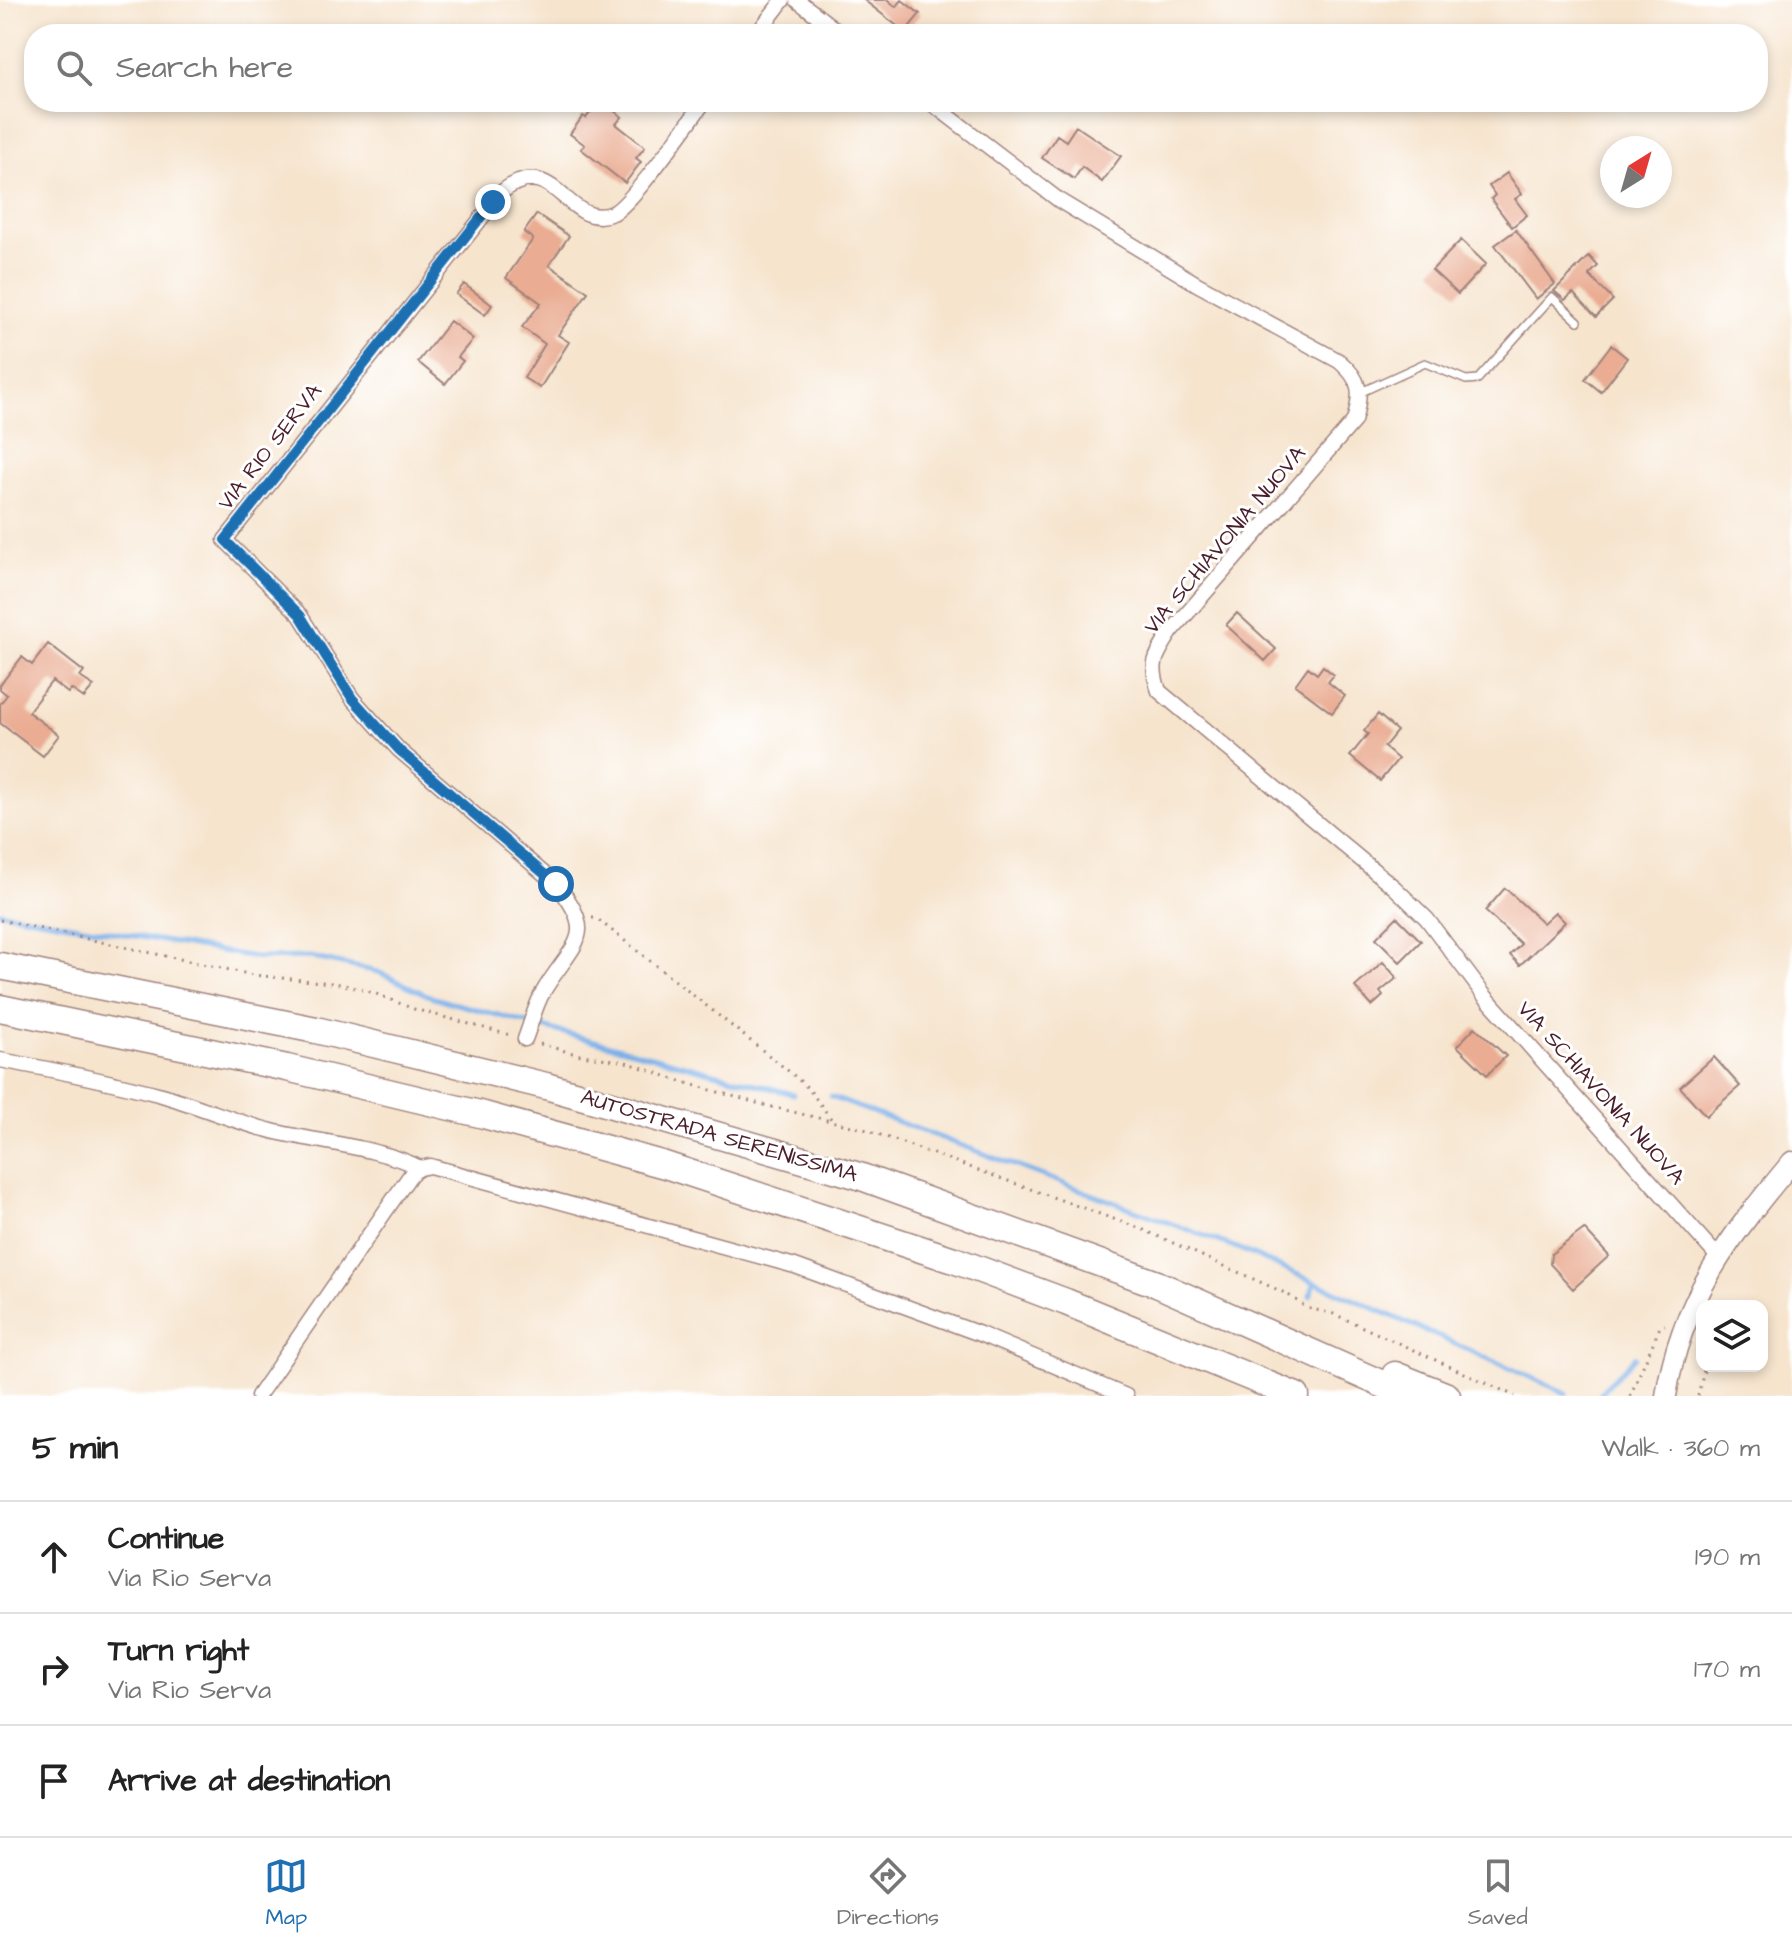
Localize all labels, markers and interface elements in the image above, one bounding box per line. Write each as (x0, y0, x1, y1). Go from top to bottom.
search box (24, 24, 1768, 112)
icon: search (52, 46, 96, 90)
text: Search here (116, 47, 293, 89)
north arrow (1600, 136, 1672, 208)
route end (475, 184, 511, 220)
street label: VIA RIO SERVA (211, 377, 329, 517)
street label: VIA SCHIAVONIA NUOVA (1137, 439, 1313, 641)
route start (538, 866, 574, 902)
street label: VIA SCHIAVONIA NUOVA (1510, 994, 1692, 1192)
street label: AUTOSTRADA SERENISSIMA (577, 1082, 861, 1190)
map controls (1696, 1300, 1768, 1372)
button: layers (1696, 1300, 1768, 1372)
text: 5 min (32, 1424, 118, 1472)
text: Walk · 360 m (1601, 1430, 1760, 1466)
text: Continue (108, 1518, 224, 1560)
icon: ahead (32, 1535, 76, 1579)
text: 190 m (1695, 1539, 1760, 1575)
text: Via Rio Serva (108, 1560, 271, 1596)
text: Turn right (108, 1630, 249, 1672)
icon: right (32, 1647, 76, 1691)
text: 170 m (1694, 1651, 1760, 1687)
text: Via Rio Serva (108, 1672, 271, 1708)
icon: arrive (32, 1759, 76, 1803)
text: Arrive at destination (108, 1760, 390, 1802)
tab: Map (264, 1854, 308, 1933)
tab: Directions (837, 1854, 939, 1933)
tab: Saved (1468, 1854, 1528, 1933)

